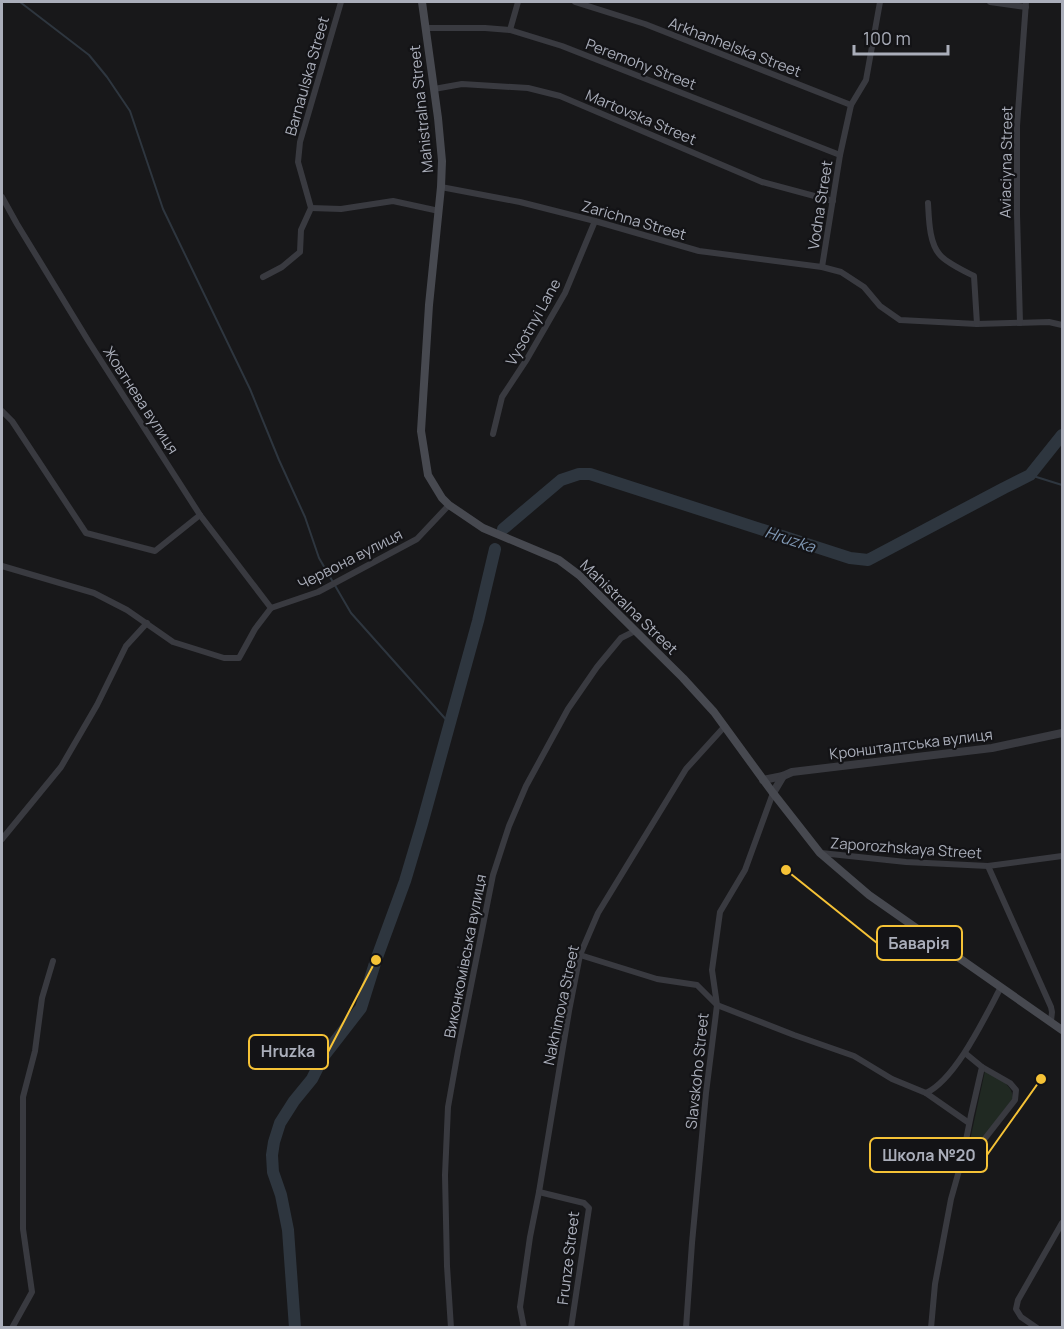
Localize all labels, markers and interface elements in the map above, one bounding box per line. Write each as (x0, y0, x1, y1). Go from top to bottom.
street label: Arkhanhelska Street (666, 12, 804, 82)
street label: Barnaulska Street (280, 14, 334, 138)
scale bar (854, 18, 948, 56)
text: 100 m (863, 26, 911, 50)
street label: Peremohy Street (583, 33, 699, 95)
street label: Mahistralna Street (404, 44, 438, 174)
street label: Martovska Street (582, 84, 700, 150)
street label: Aviaciyna Street (995, 106, 1017, 218)
street label: Vodna Street (803, 159, 837, 251)
street label: Zarichna Street (579, 195, 689, 245)
street label: Vysotnyi Lane (500, 275, 566, 369)
street label: Жовтнева вулиця (98, 342, 184, 458)
water label: Hruzka (762, 521, 819, 558)
street label: Червона вулиця (294, 524, 406, 594)
street label: Mahistralna Street (575, 555, 683, 659)
street label: Кронштадтська вулиця (828, 724, 994, 764)
street label: Zaporozhskaya Street (829, 832, 983, 864)
street label: Виконкомівська вулиця (439, 872, 491, 1040)
callout: Баварія (877, 926, 962, 960)
text: Баварія (888, 932, 950, 954)
street label: Nakhimova Street (538, 943, 584, 1067)
street label: Slavskoho Street (680, 1012, 714, 1130)
callout: Hruzka (249, 1035, 328, 1069)
text: Hruzka (261, 1040, 315, 1062)
callout: Школа №20 (870, 1138, 987, 1172)
text: Школа №20 (882, 1144, 976, 1166)
street label: Frunze Street (552, 1210, 584, 1306)

